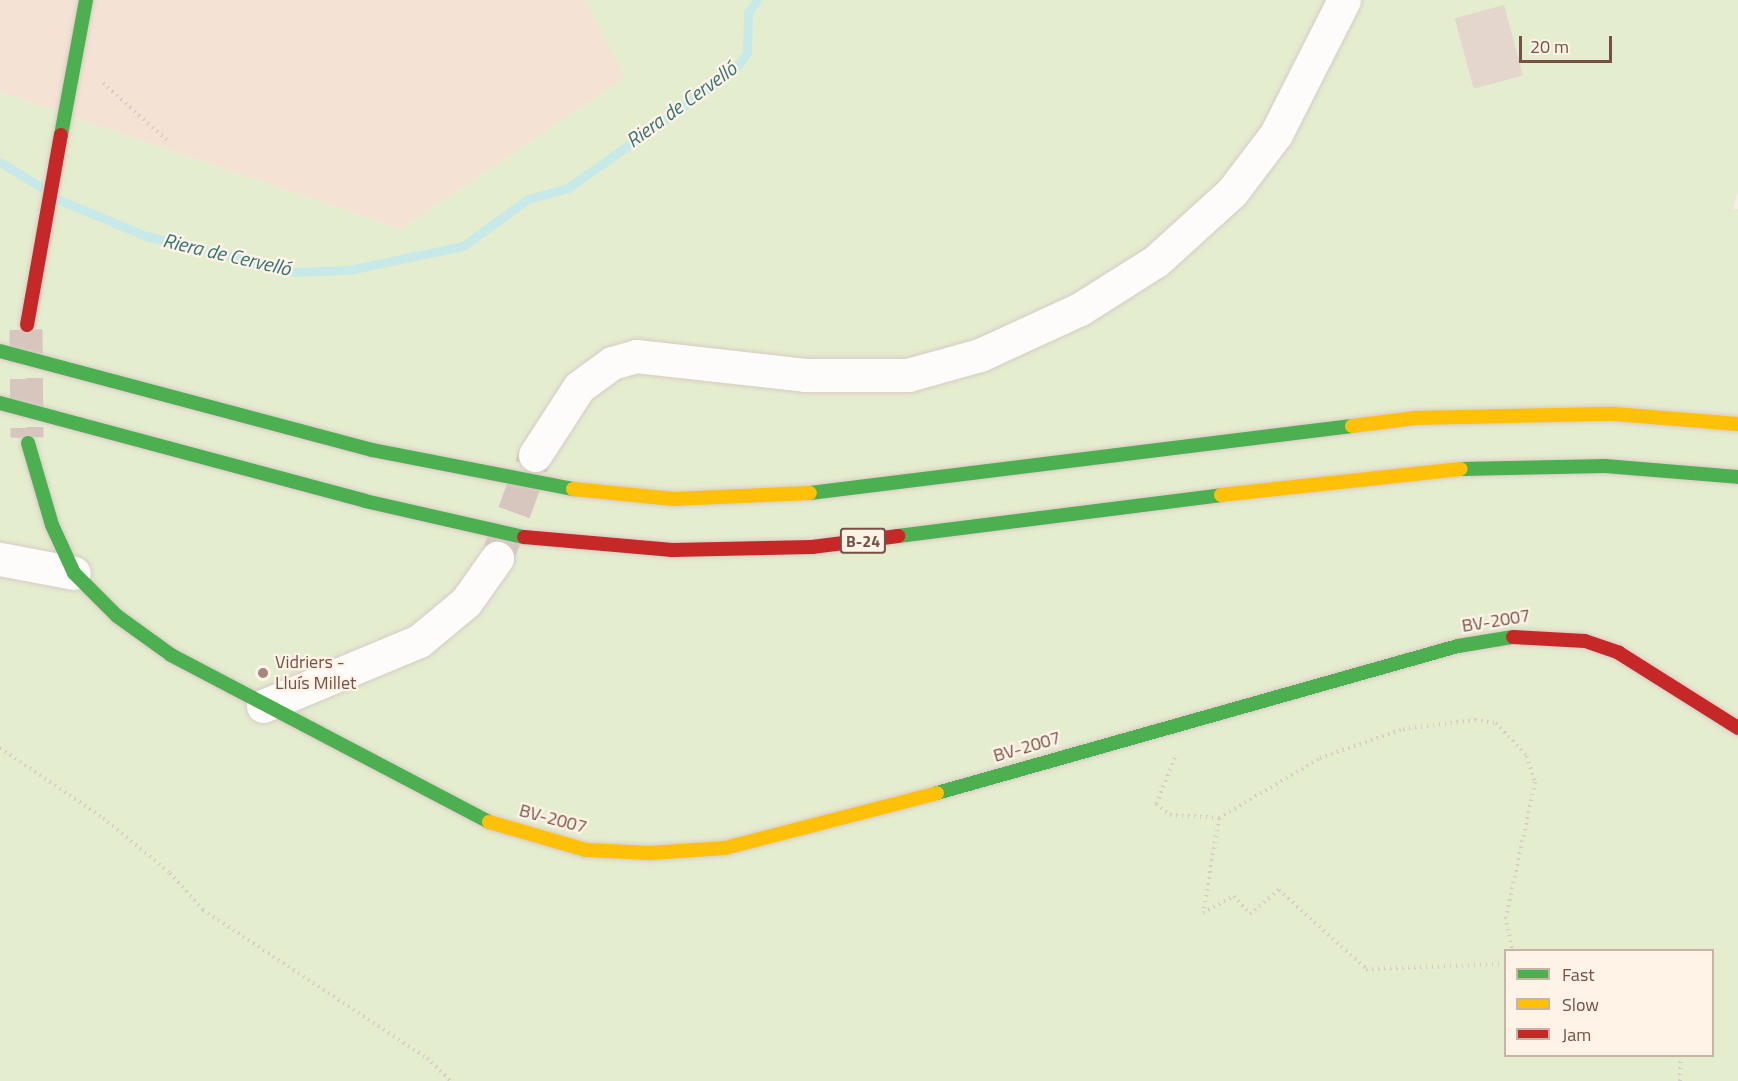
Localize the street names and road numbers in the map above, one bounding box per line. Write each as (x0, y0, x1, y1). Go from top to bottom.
road number: B-24 (839, 528, 887, 554)
street label: BV-2007 (1460, 605, 1532, 637)
street label: BV-2007 (991, 727, 1063, 767)
street label: BV-2007 (517, 800, 589, 838)

